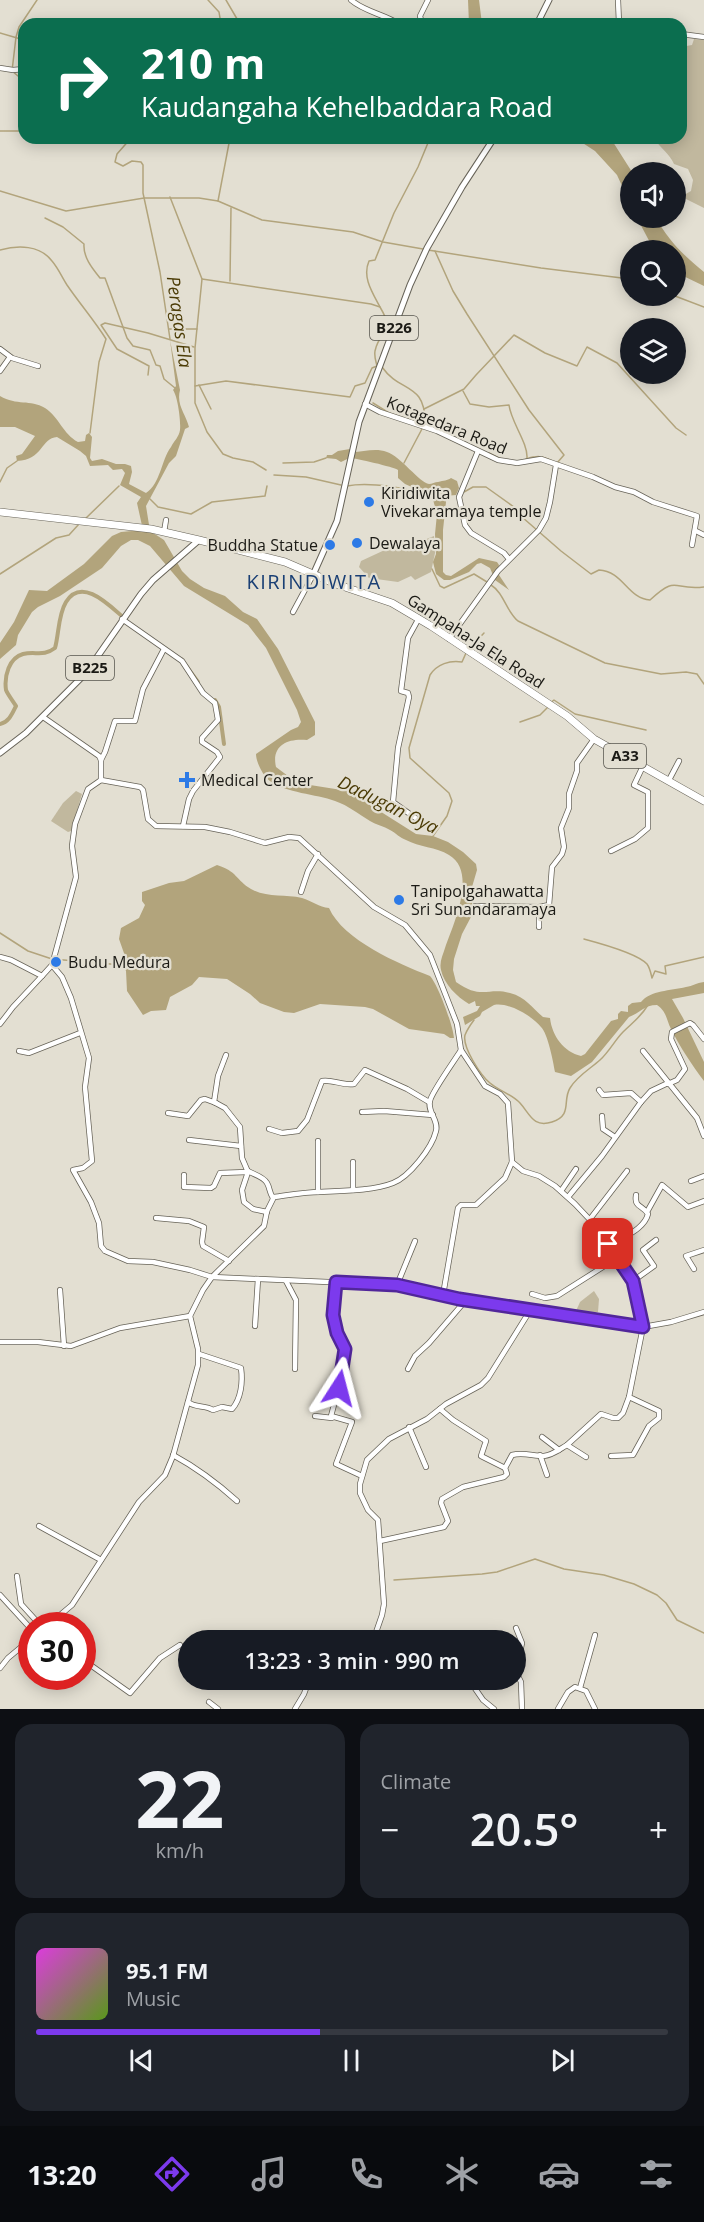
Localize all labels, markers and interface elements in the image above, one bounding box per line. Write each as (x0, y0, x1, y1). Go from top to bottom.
text: 210 m (141, 34, 265, 91)
icon: right (42, 42, 120, 120)
text: Kaudangaha Kehelbaddara Road (141, 88, 553, 125)
map controls (620, 162, 686, 384)
button: sound (620, 162, 686, 228)
button: search (620, 240, 686, 306)
water label: Peragas Ela (162, 274, 198, 369)
road number: B226 (370, 316, 418, 340)
button: layers (620, 318, 686, 384)
street label: Kotagedara Road (383, 391, 511, 459)
place label: Kiridiwita Vivekaramaya temple (381, 482, 541, 522)
marker: Kiridiwita Vivekaramaya temple (362, 495, 376, 509)
place label: Dewalaya (369, 532, 441, 554)
place label: Buddha Statue (208, 534, 318, 556)
marker: Dewalaya (350, 536, 364, 550)
marker: Buddha Statue (323, 538, 337, 552)
district label: KIRINDIWITA (246, 568, 382, 595)
street label: Gampaha-Ja Ela Road (403, 588, 549, 694)
road number: B225 (66, 656, 114, 680)
road number: A33 (604, 744, 646, 768)
place label: Medical Center (201, 769, 314, 791)
water label: Dadugan Oya (334, 769, 443, 839)
marker: Medical Center (178, 771, 196, 789)
place label: Tanipolgahawatta Sri Sunandaramaya (411, 880, 556, 920)
marker: Tanipolgahawatta Sri Sunandaramaya (392, 893, 406, 907)
place label: Budu Medura (68, 951, 170, 973)
marker: Budu Medura (49, 955, 63, 969)
pin (582, 1218, 633, 1269)
icon: arrive (591, 1227, 624, 1260)
position arrow (307, 1356, 371, 1420)
speed limit sign: 30 (18, 1612, 96, 1690)
text: 13:23 · 3 min · 990 m (244, 1645, 460, 1675)
text: 22 (135, 1745, 224, 1851)
text: Climate (381, 1768, 451, 1795)
text: 20.5° (470, 1798, 579, 1859)
text: − (381, 1807, 399, 1852)
text: + (649, 1807, 668, 1852)
text: km/h (155, 1837, 204, 1864)
text: 95.1 FM (126, 1955, 209, 1985)
text: Music (126, 1985, 180, 2012)
icon: previous (125, 2044, 158, 2077)
icon: pause (335, 2044, 368, 2077)
icon: next (546, 2044, 579, 2077)
icon: directions (151, 2153, 193, 2195)
icon: music (248, 2153, 290, 2195)
icon: phone (345, 2153, 387, 2195)
icon: climate (441, 2153, 483, 2195)
icon: car (538, 2153, 580, 2195)
icon: filters (635, 2153, 677, 2195)
text: 13:20 (27, 2156, 97, 2193)

